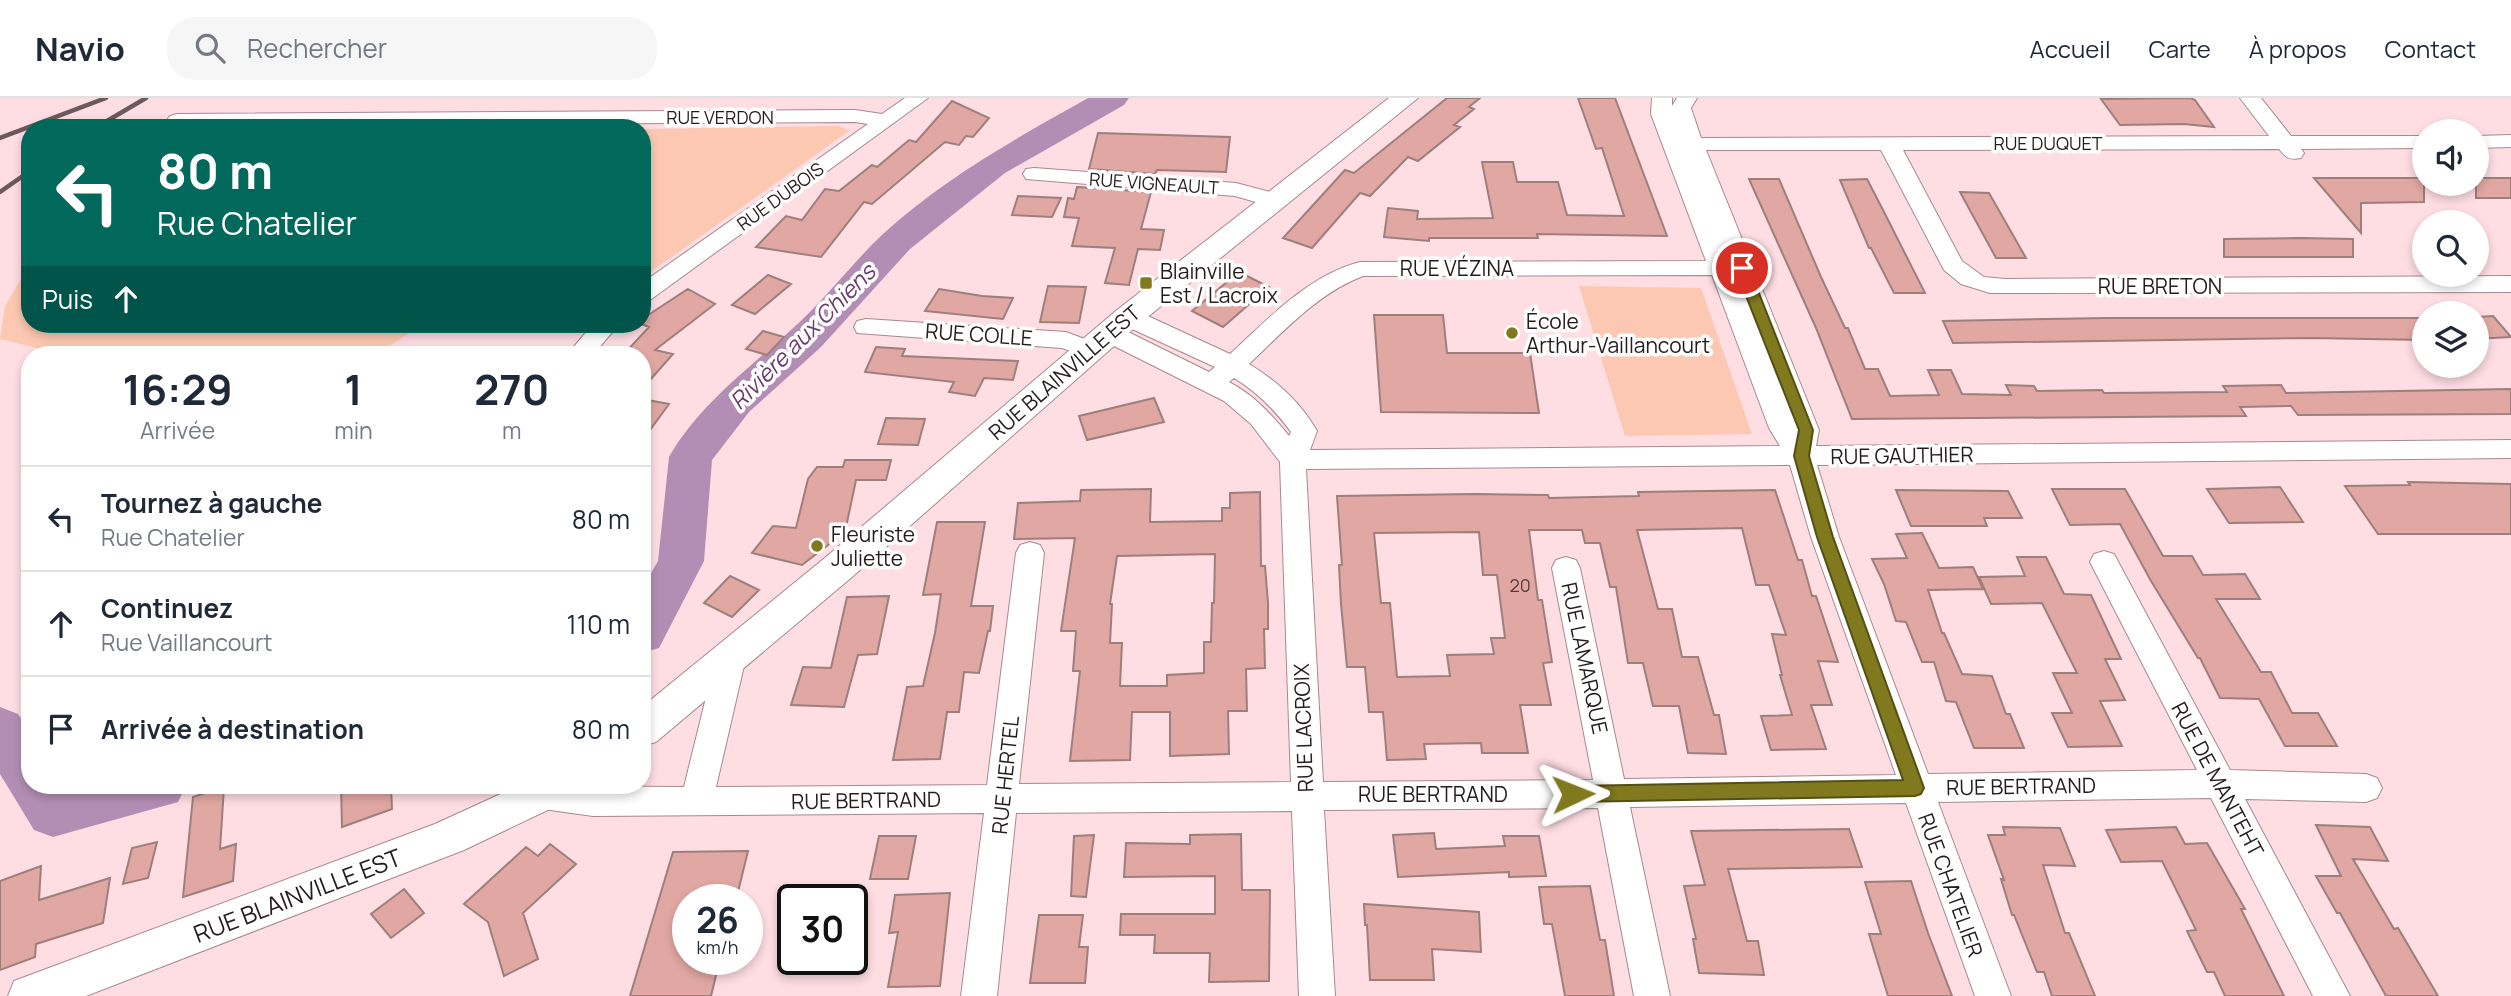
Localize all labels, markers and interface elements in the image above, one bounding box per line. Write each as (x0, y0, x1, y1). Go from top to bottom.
search box (167, 17, 657, 80)
text: Navio (35, 26, 125, 71)
icon: search (191, 29, 229, 67)
text: Rechercher (247, 30, 387, 66)
text: Accueil (2030, 32, 2110, 65)
text: Carte (2148, 32, 2211, 65)
text: À propos (2249, 32, 2347, 65)
text: Contact (2385, 32, 2476, 65)
street label: RUE VERDON (666, 105, 774, 129)
map controls (2412, 119, 2489, 378)
button: sound (2412, 119, 2489, 196)
street label: RUE DUQUET (1993, 131, 2103, 155)
text: 80 m (157, 137, 273, 204)
icon: left (42, 147, 133, 238)
street label: RUE DUBOIS (732, 156, 828, 236)
street label: RUE VIGNEAULT (1088, 166, 1220, 200)
text: Rue Chatelier (157, 201, 357, 245)
button: search (2412, 210, 2489, 287)
pin (1712, 238, 1772, 298)
icon: arrive (1723, 249, 1761, 287)
street label: RUE VÉZINA (1400, 254, 1514, 282)
water label: Rivière aux Chiens (722, 255, 883, 416)
place label: Blainville Est / Lacroix (1160, 257, 1278, 309)
street label: RUE BRETON (2098, 272, 2222, 300)
marker: Blainville Est / Lacroix (1138, 275, 1154, 291)
icon: ahead (107, 280, 145, 318)
text: Puis (42, 281, 93, 317)
street label: RUE BLAINVILLE EST (982, 298, 1146, 446)
button: layers (2412, 301, 2489, 378)
place label: École Arthur-Vaillancourt (1526, 307, 1710, 359)
street label: RUE COLLE (924, 316, 1034, 352)
marker: École Arthur-Vaillancourt (1504, 325, 1520, 341)
text: 16:29 (123, 360, 233, 418)
text: 1 (344, 360, 363, 418)
text: 270 (474, 360, 549, 418)
text: Arrivée (140, 414, 215, 446)
text: min (334, 414, 373, 446)
text: m (502, 414, 522, 446)
street label: RUE GAUTHIER (1830, 440, 1974, 470)
text: Tournez à gauche (101, 485, 322, 521)
icon: left (42, 500, 80, 538)
text: 80 m (572, 501, 630, 537)
place label: Fleuriste Juliette (831, 520, 915, 572)
text: Rue Chatelier (101, 521, 245, 553)
marker: Fleuriste Juliette (809, 538, 825, 554)
house number: 20 (1509, 573, 1531, 597)
street label: RUE LAMARQUE (1555, 580, 1615, 736)
text: Continuez (101, 590, 233, 626)
icon: ahead (42, 605, 80, 643)
text: 110 m (567, 606, 630, 642)
text: Rue Vaillancourt (101, 626, 272, 658)
street label: RUE LACROIX (1287, 663, 1319, 793)
street label: RUE DE MANTEHT (2165, 697, 2271, 862)
icon: arrive (42, 710, 80, 748)
text: Arrivée à destination (101, 711, 364, 747)
text: 80 m (572, 711, 630, 747)
street label: RUE HERTEL (985, 714, 1025, 836)
position arrow (1536, 757, 1610, 831)
street label: RUE BERTRAND (1946, 771, 2096, 801)
street label: RUE BERTRAND (1358, 780, 1508, 808)
street label: RUE BERTRAND (791, 785, 941, 815)
street label: RUE CHATELIER (1912, 809, 1990, 961)
street label: RUE BLAINVILLE EST (188, 840, 406, 950)
speed limit sign: 30 (777, 884, 868, 975)
text: 26 (696, 896, 739, 944)
text: km/h (697, 935, 738, 959)

